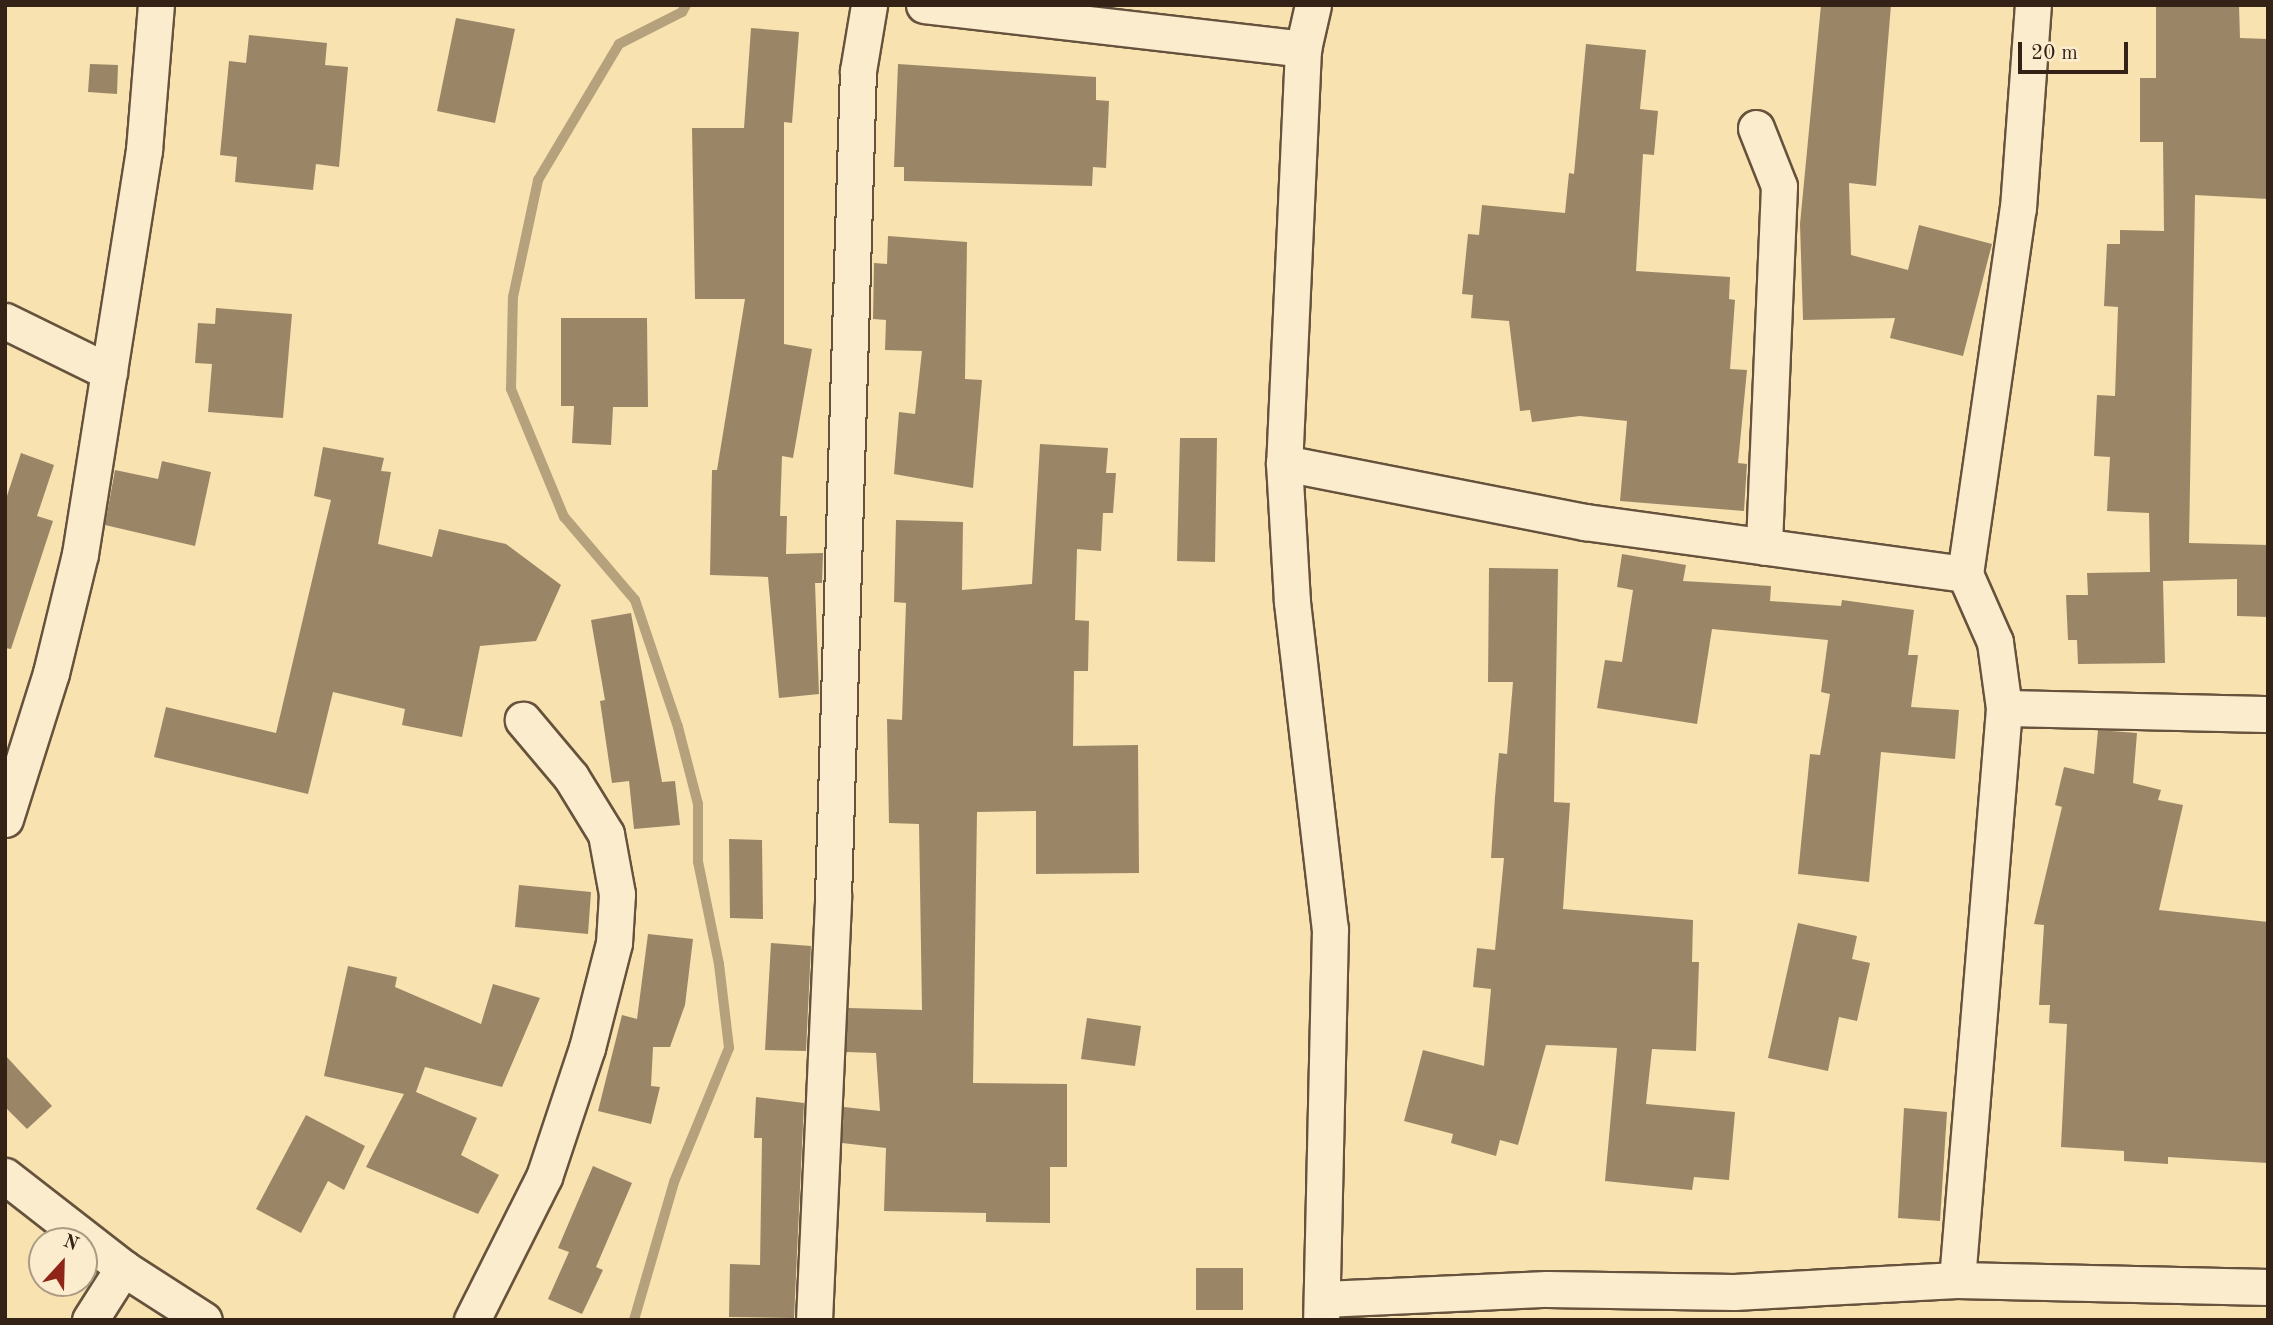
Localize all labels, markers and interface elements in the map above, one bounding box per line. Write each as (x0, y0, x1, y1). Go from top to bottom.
scale bar (2021, 28, 2131, 72)
text: 20 m (2031, 43, 2078, 64)
north arrow (28, 1227, 98, 1297)
text: N (60, 1232, 81, 1255)

